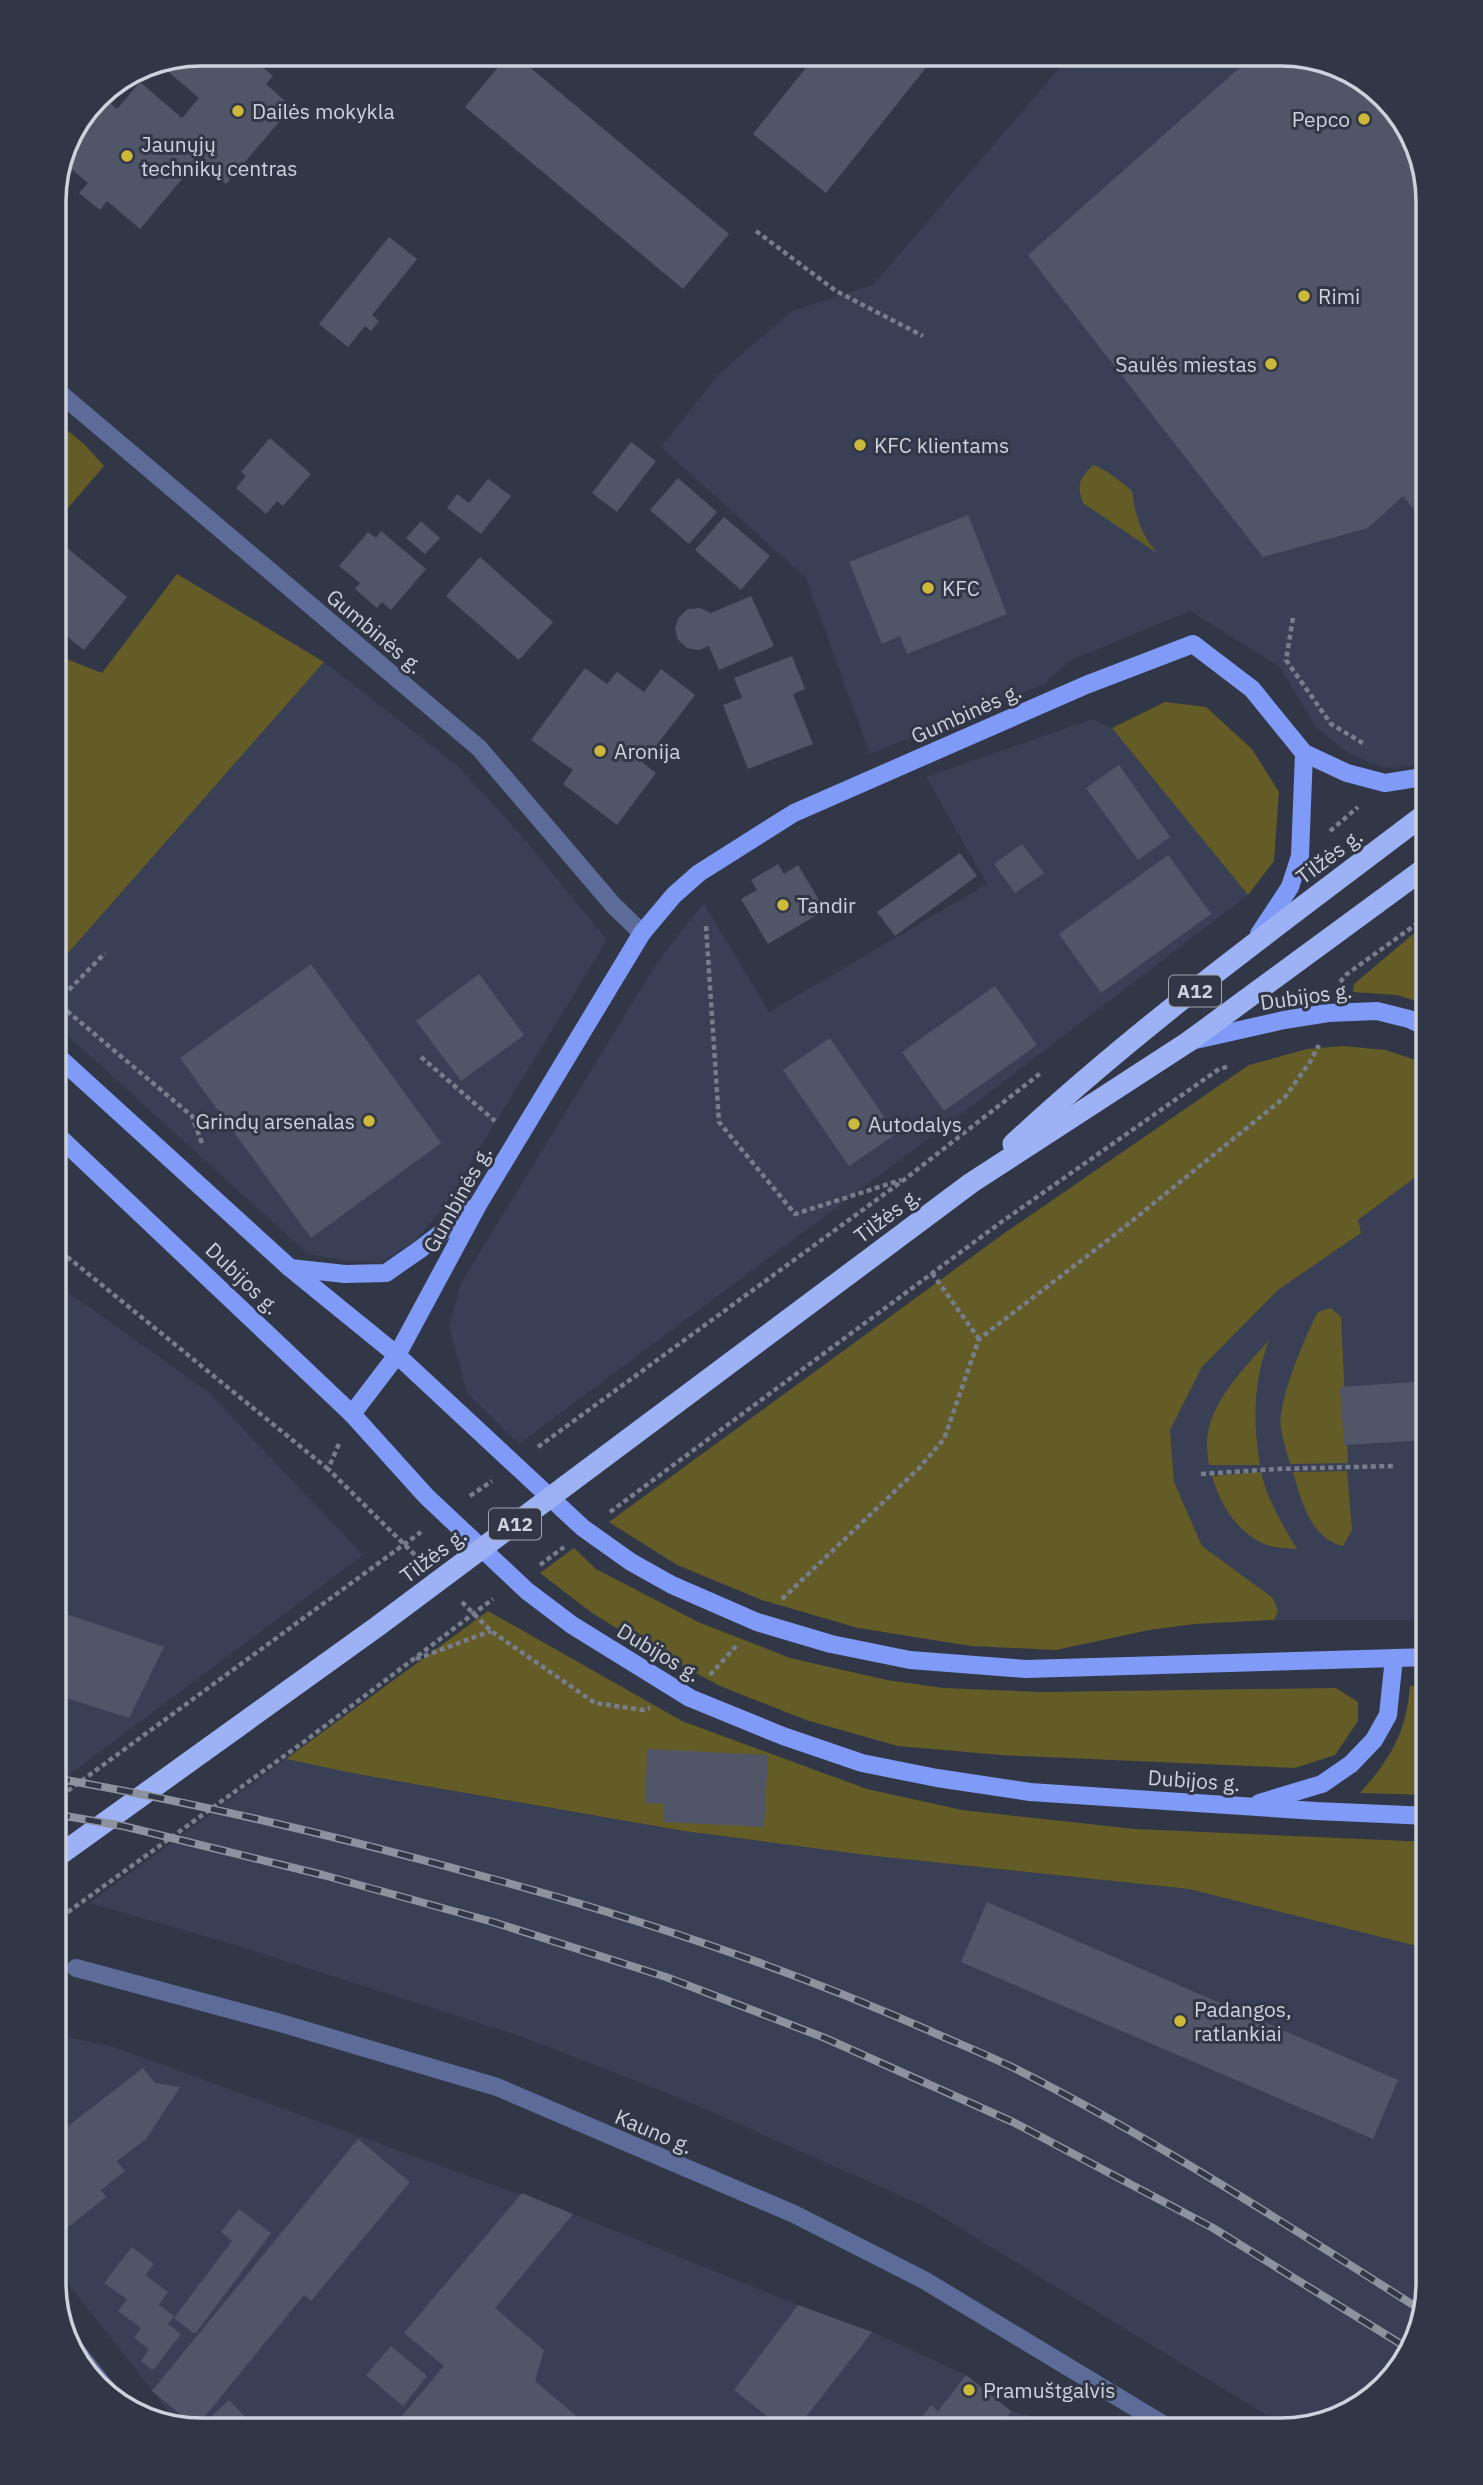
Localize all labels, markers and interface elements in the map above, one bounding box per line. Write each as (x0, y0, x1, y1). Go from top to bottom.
place label: Dailės mokykla (252, 97, 395, 125)
marker: Dailės mokykla (230, 103, 246, 119)
place label: Pepco (1292, 105, 1350, 133)
marker: Pepco (1356, 111, 1372, 127)
place label: Jaunųjų technikų centras (141, 130, 298, 182)
marker: Jaunųjų technikų centras (119, 148, 135, 164)
place label: Rimi (1318, 282, 1360, 310)
marker: Rimi (1296, 288, 1312, 304)
place label: Saulės miestas (1115, 350, 1257, 378)
marker: Saulės miestas (1263, 356, 1279, 372)
place label: KFC klientams (874, 431, 1009, 459)
marker: KFC klientams (852, 437, 868, 453)
place label: KFC (942, 574, 980, 602)
marker: KFC (920, 580, 936, 596)
street label: Gumbinės g. (321, 582, 429, 680)
street label: Gumbinės g. (906, 676, 1026, 750)
place label: Aronija (614, 737, 680, 765)
marker: Aronija (592, 743, 608, 759)
street label: Tilžės g. (1290, 822, 1368, 890)
place label: Tandir (797, 891, 856, 919)
marker: Tandir (775, 897, 791, 913)
road number: A12 (1169, 976, 1221, 1007)
street label: Dubijos g. (1258, 976, 1354, 1016)
place label: Grindų arsenalas (195, 1107, 355, 1135)
place label: Autodalys (868, 1110, 962, 1138)
marker: Grindų arsenalas (361, 1113, 377, 1129)
marker: Autodalys (846, 1116, 862, 1132)
street label: Gumbinės g. (416, 1141, 498, 1257)
street label: Tilžės g. (848, 1181, 926, 1249)
street label: Dubijos g. (200, 1236, 286, 1320)
road number: A12 (489, 1508, 541, 1540)
street label: Tilžės g. (394, 1521, 472, 1589)
street label: Dubijos g. (612, 1616, 706, 1688)
street label: Dubijos g. (1147, 1763, 1241, 1797)
place label: Padangos, ratlankiai (1194, 1995, 1292, 2047)
marker: Padangos, ratlankiai (1172, 2013, 1188, 2029)
street label: Kauno g. (611, 2102, 697, 2160)
place label: Pramuštgalvis (983, 2376, 1115, 2404)
marker: Pramuštgalvis (961, 2382, 977, 2398)

